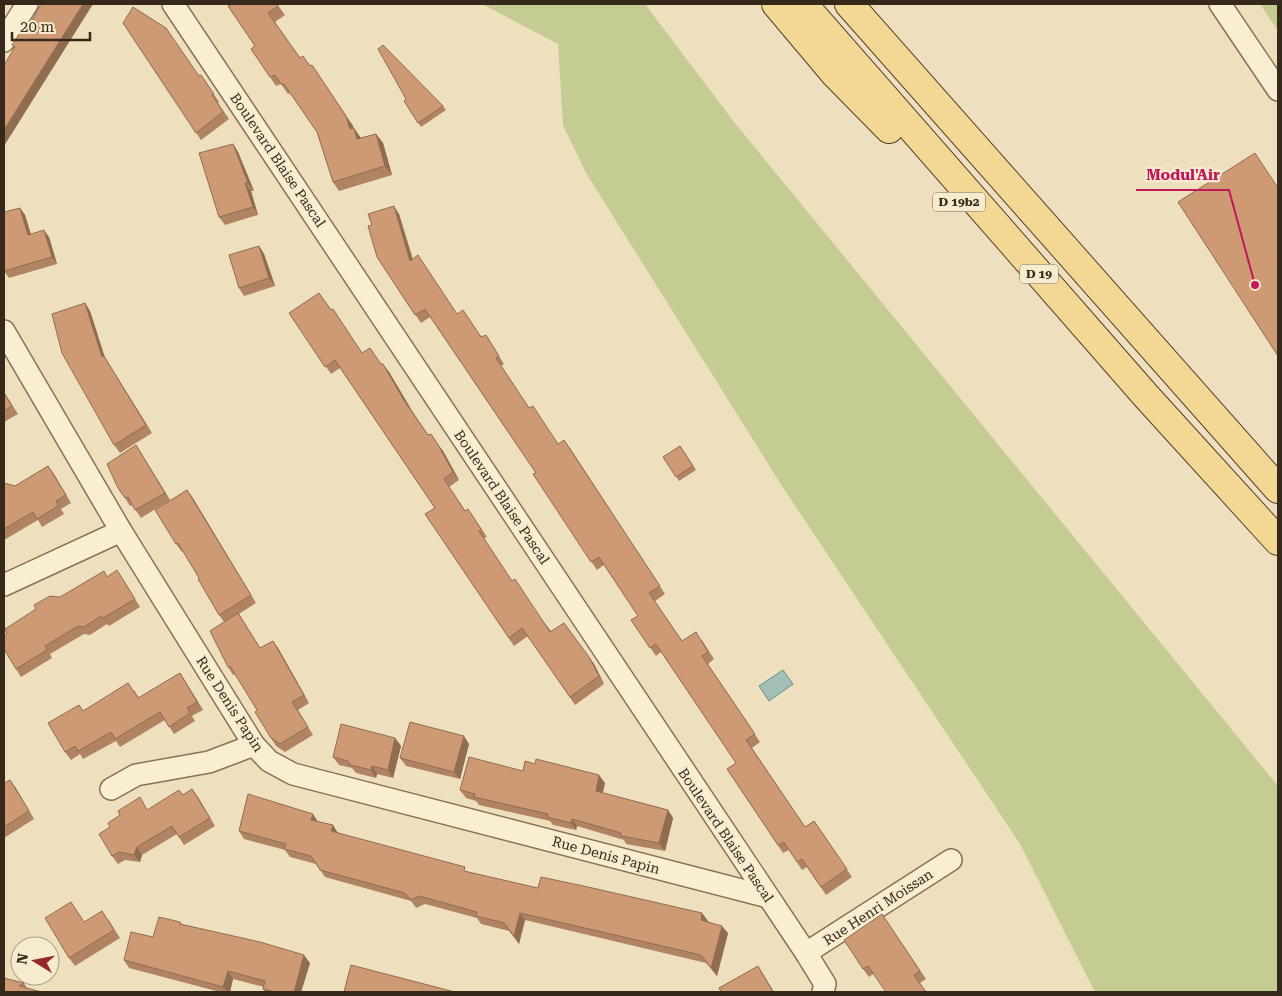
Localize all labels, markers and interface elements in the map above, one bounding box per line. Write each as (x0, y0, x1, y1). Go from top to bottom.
scale bar (12, 10, 90, 42)
text: 20 m (20, 18, 55, 36)
street label: Boulevard Blaise Pascal (227, 90, 329, 231)
callout: Modul'Air (1136, 160, 1229, 190)
text: Modul'Air (1146, 166, 1220, 184)
road number: D 19b2 (933, 192, 985, 212)
road number: D 19 (1020, 264, 1058, 284)
street label: Boulevard Blaise Pascal (451, 427, 553, 568)
street label: Rue Denis Papin (193, 653, 267, 755)
street label: Boulevard Blaise Pascal (675, 765, 777, 906)
street label: Rue Denis Papin (551, 833, 661, 877)
street label: Rue Henri Moissan (820, 866, 936, 948)
north arrow (10, 936, 60, 986)
text: N (13, 952, 31, 965)

